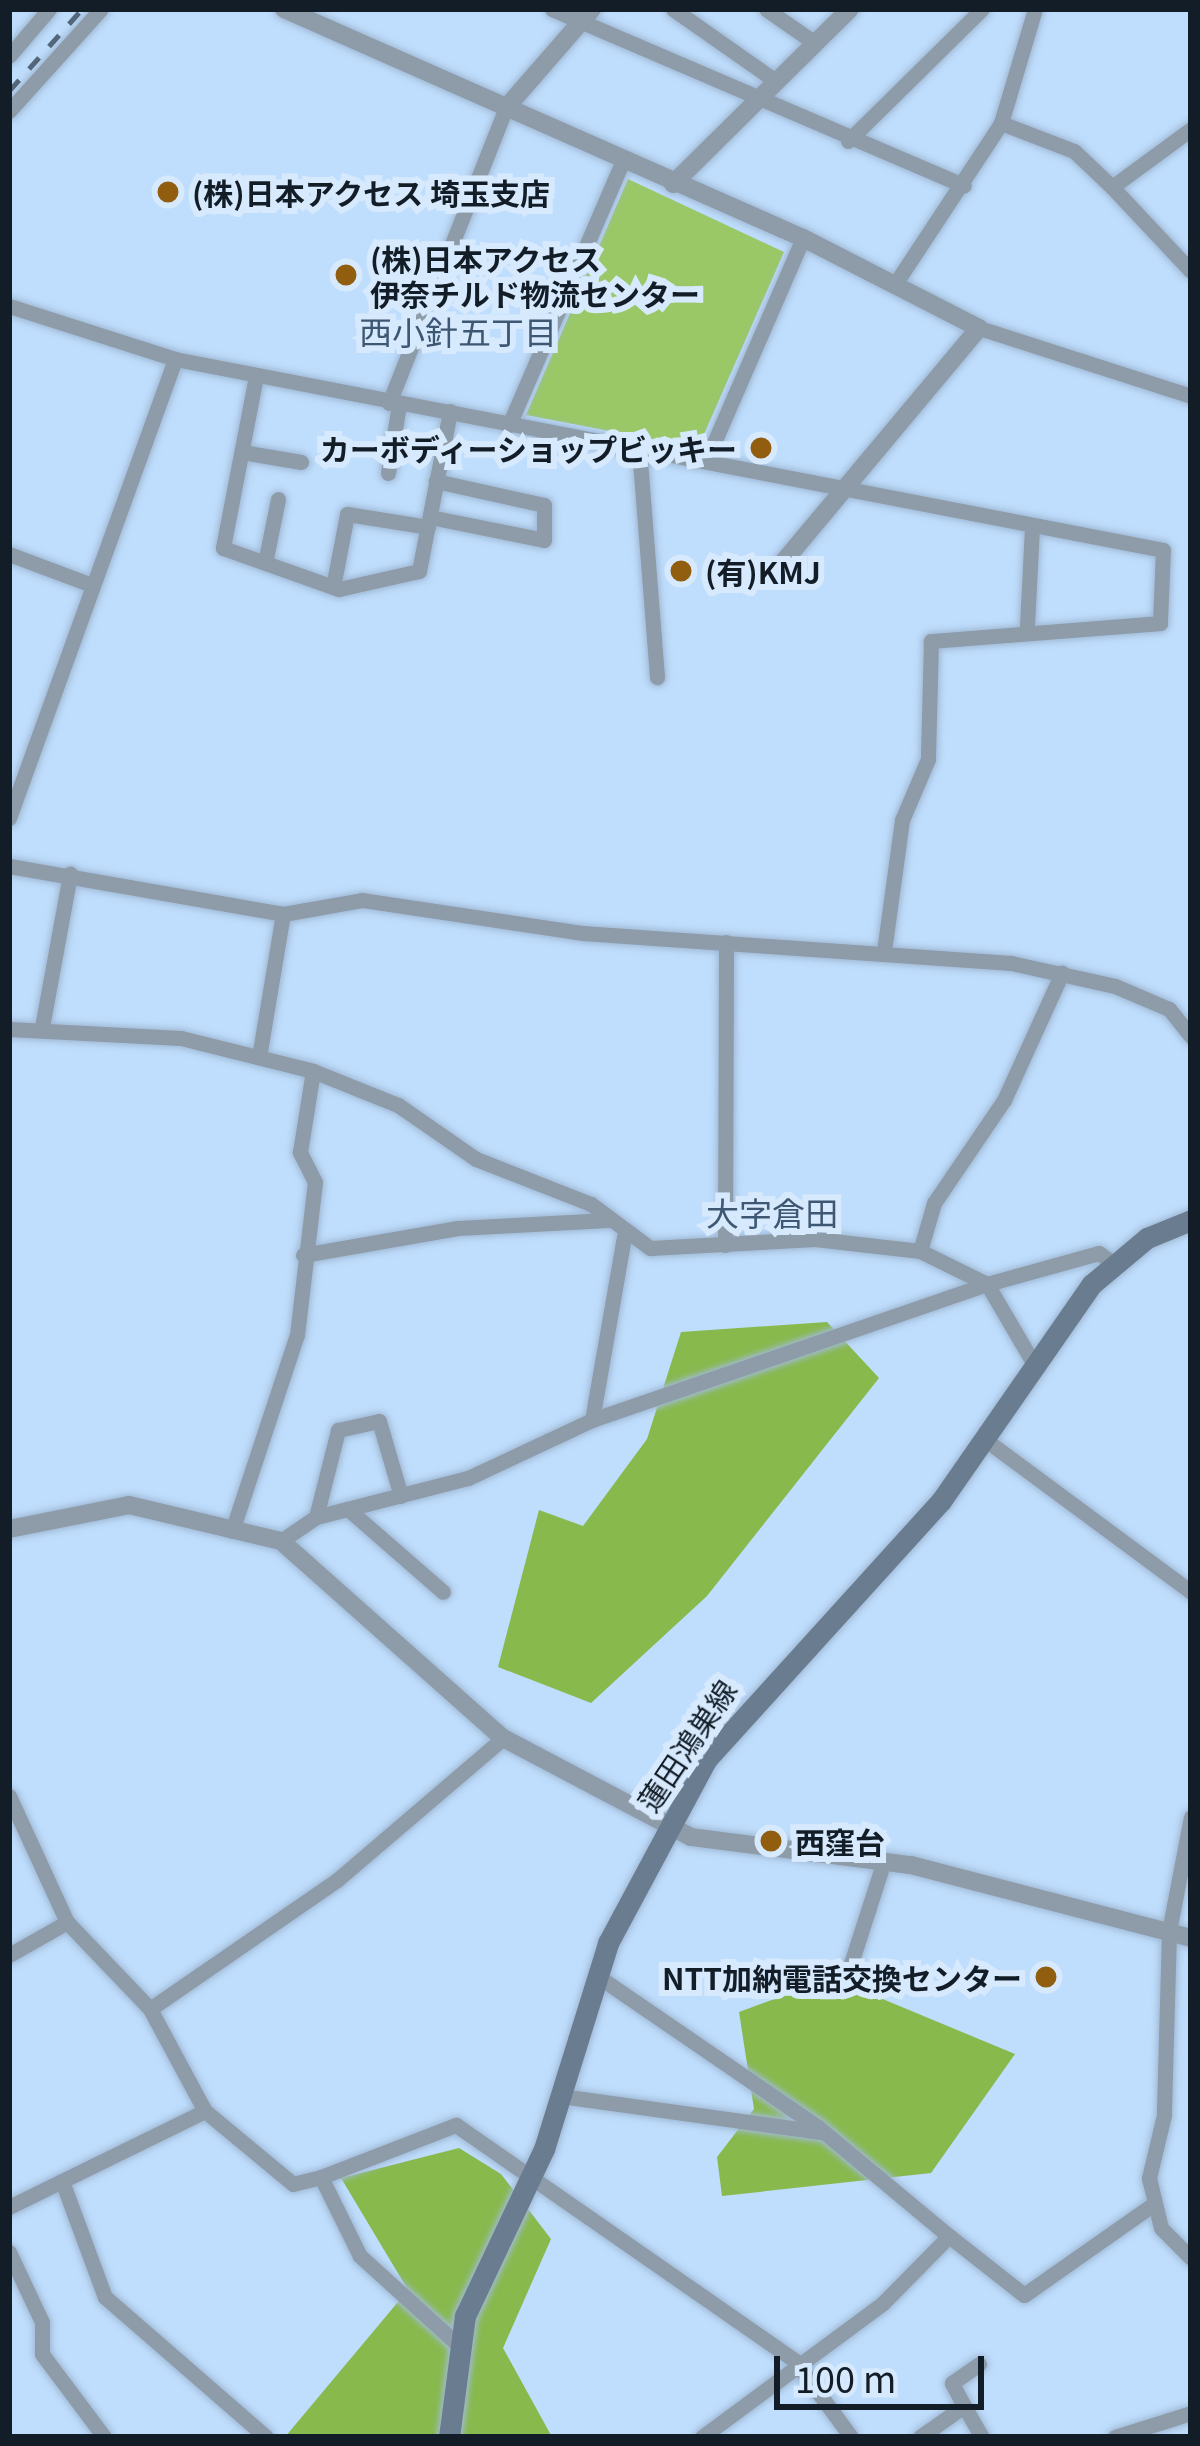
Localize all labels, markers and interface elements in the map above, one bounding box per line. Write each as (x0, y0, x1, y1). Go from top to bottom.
place label: (株)日本アクセス 埼玉支店 (192, 174, 551, 210)
marker: (株)日本アクセス 埼玉支店 (155, 179, 181, 205)
place label: (株)日本アクセス 伊奈チルド物流センター (370, 240, 700, 310)
marker: (株)日本アクセス 伊奈チルド物流センター (333, 262, 359, 288)
district label: 西小針五丁目 (359, 312, 557, 352)
place label: カーボディーショップビッキー (317, 430, 737, 466)
marker: カーボディーショップビッキー (748, 435, 774, 461)
place label: (有)KMJ (705, 553, 821, 589)
marker: (有)KMJ (668, 558, 694, 584)
district label: 大字倉田 (706, 1193, 838, 1233)
street label: 蓮田鴻巣線 (629, 1673, 743, 1817)
place label: 西窪台 (795, 1823, 885, 1859)
marker: 西窪台 (758, 1828, 784, 1854)
place label: NTT加納電話交換センター (662, 1959, 1022, 1995)
marker: NTT加納電話交換センター (1033, 1964, 1059, 1990)
scale bar (780, 2332, 990, 2406)
text: 100 m (795, 2351, 896, 2403)

